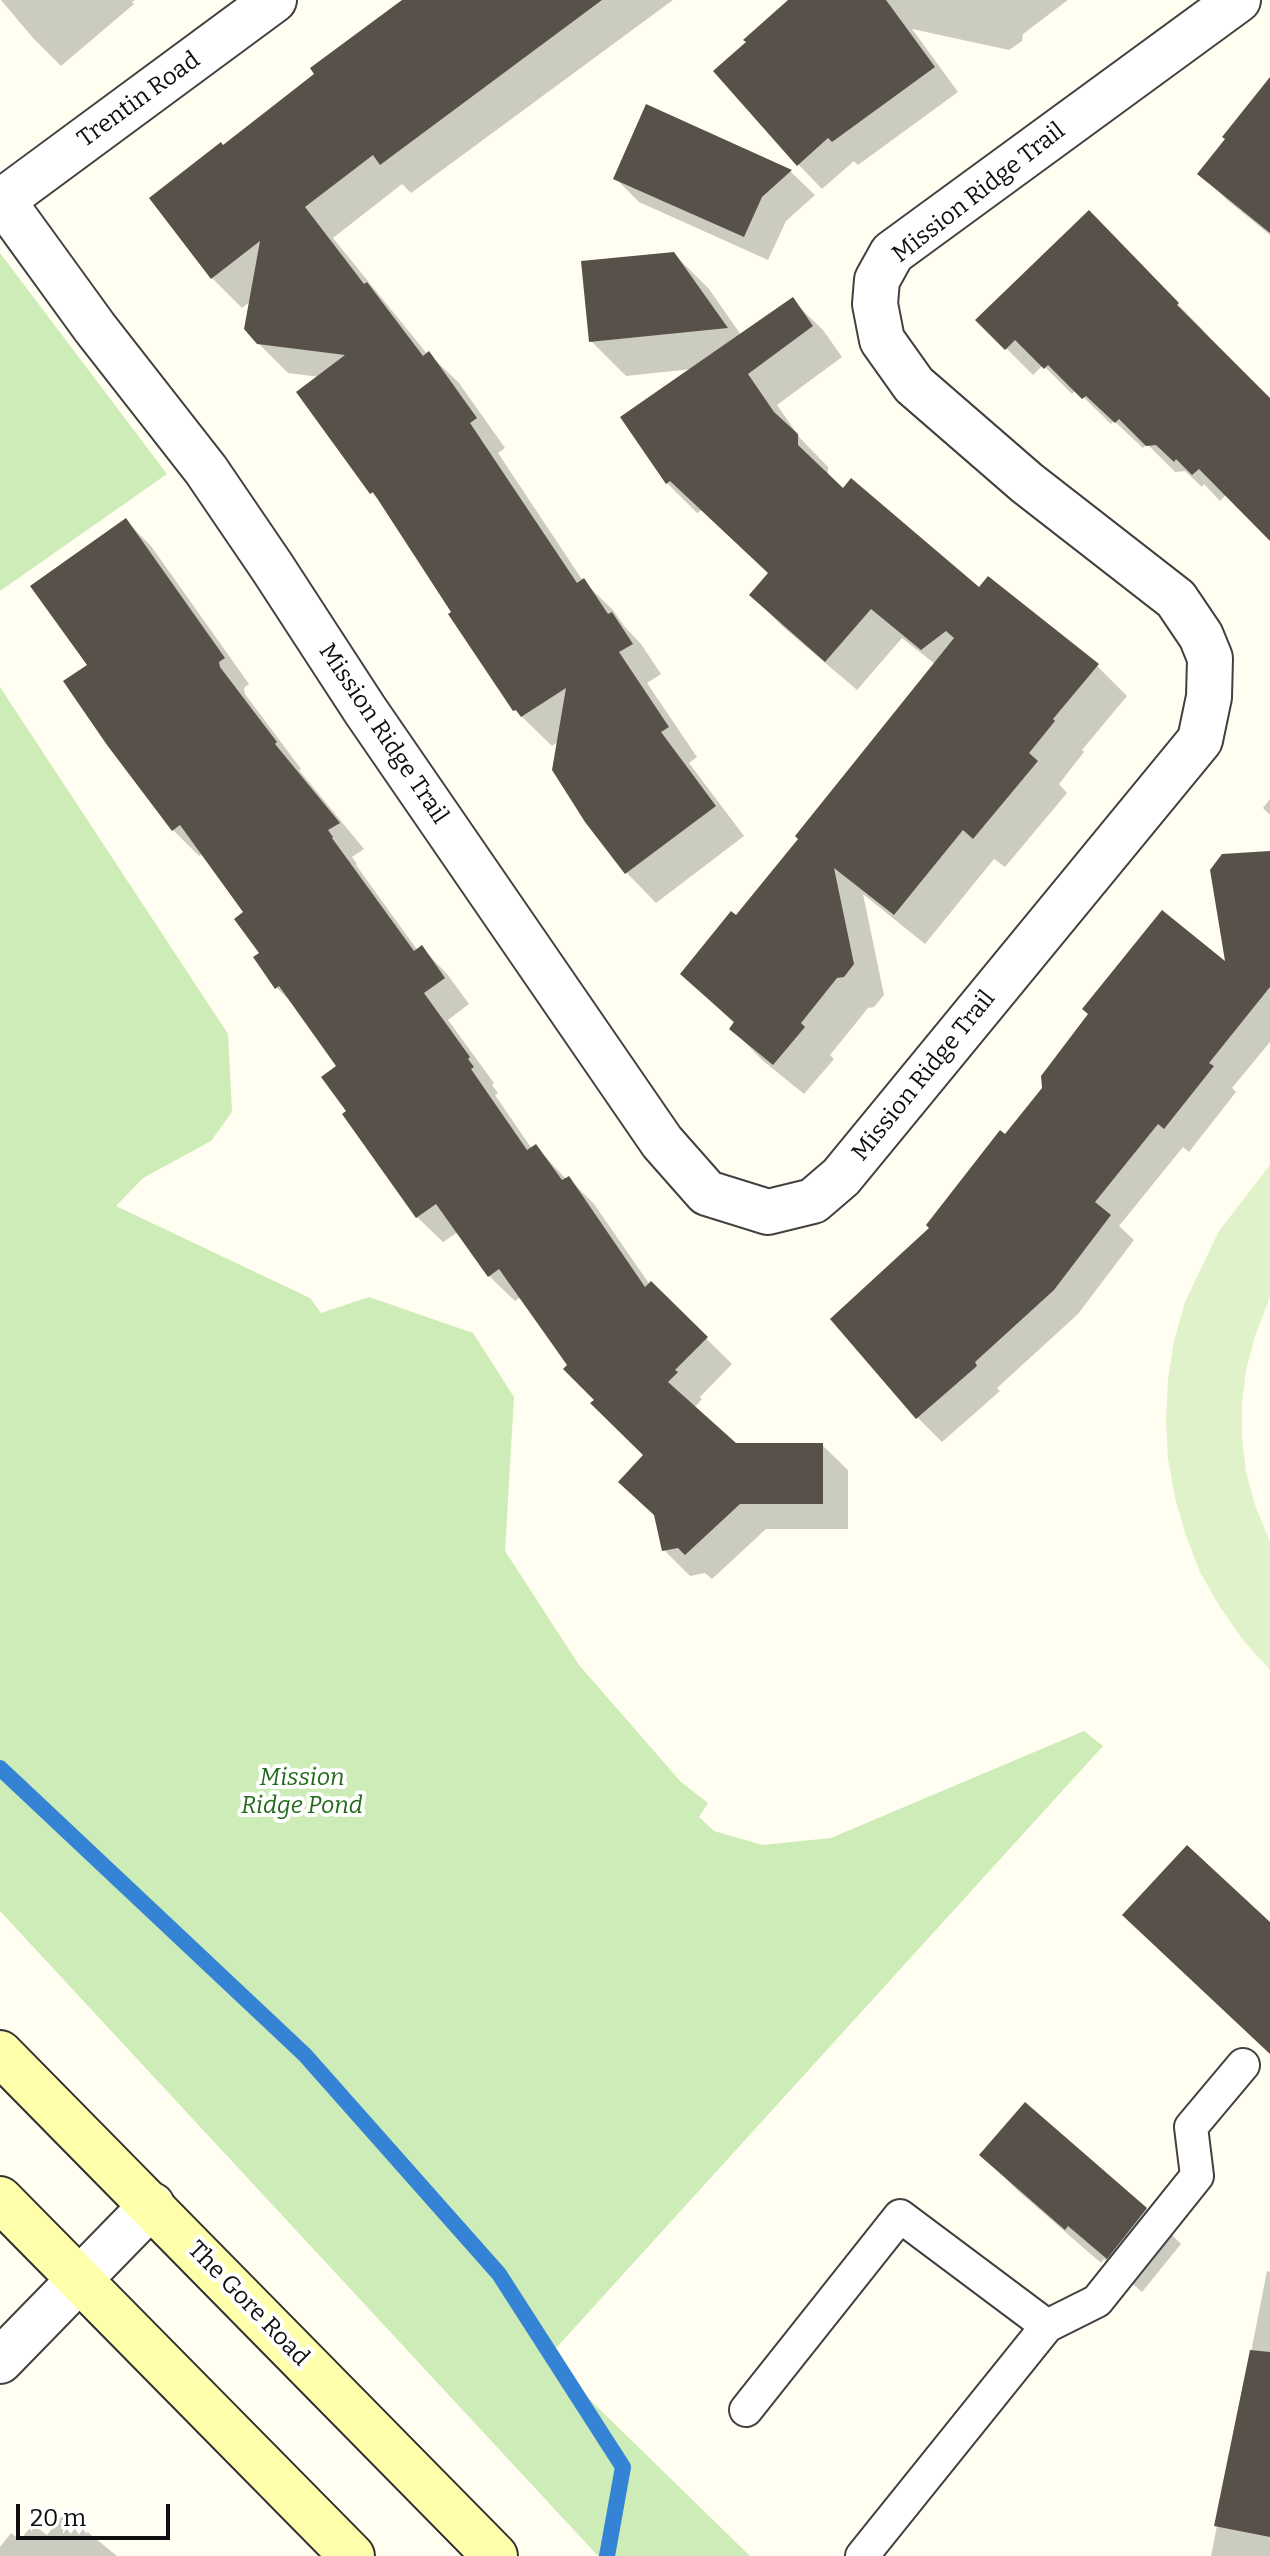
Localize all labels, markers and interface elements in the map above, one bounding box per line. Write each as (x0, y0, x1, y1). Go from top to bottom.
street label: Trentin Road (72, 46, 206, 154)
street label: Mission Ridge Trail (887, 117, 1071, 269)
street label: Mission Ridge Trail (312, 639, 454, 829)
street label: Mission Ridge Trail (846, 985, 1002, 1167)
park label: Mission Ridge Pond (241, 1764, 363, 1820)
street label: The Gore Road (181, 2236, 315, 2372)
scale bar (20, 2488, 174, 2538)
text: 20 m (30, 2504, 86, 2532)

